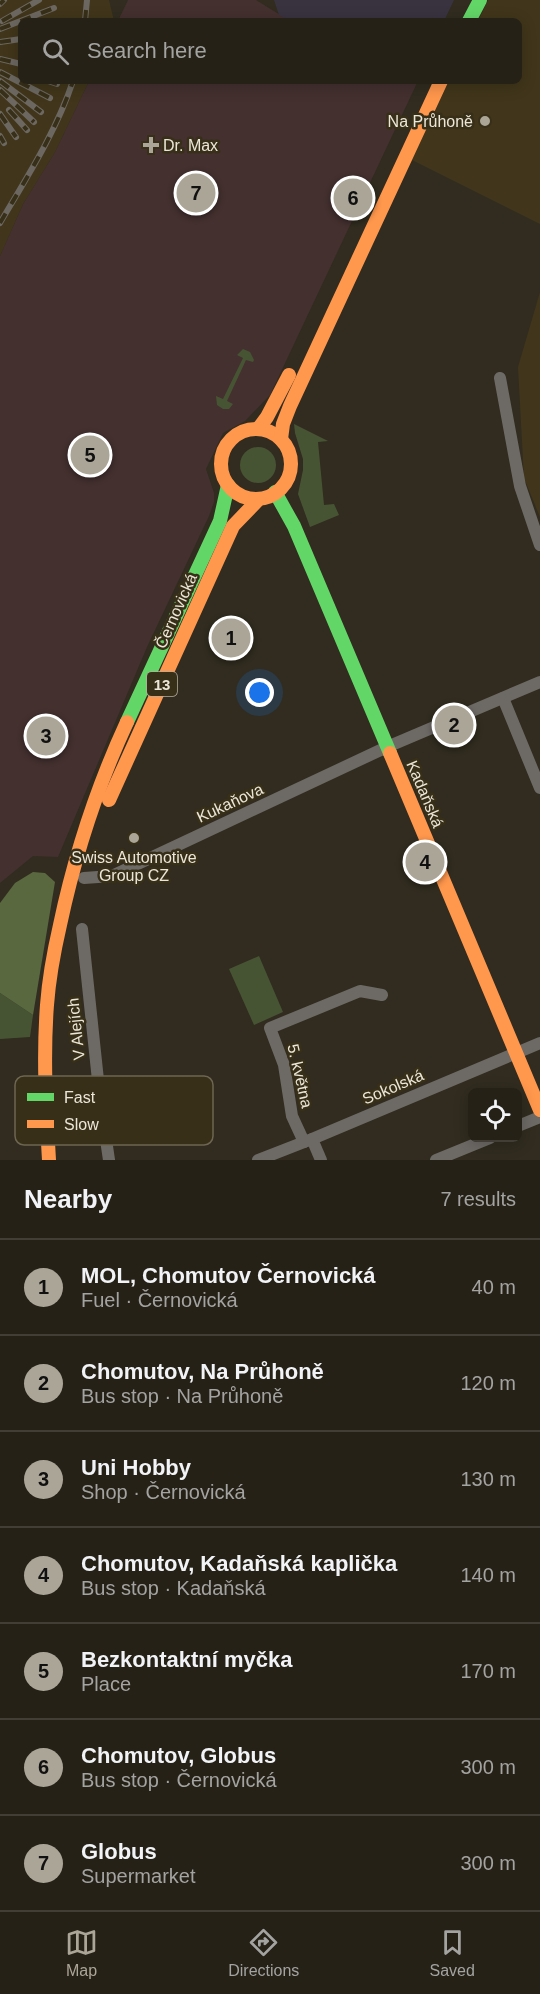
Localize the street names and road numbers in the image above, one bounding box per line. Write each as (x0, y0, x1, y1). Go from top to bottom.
street label: Černovická (151, 570, 200, 651)
road number: 13 (147, 672, 177, 696)
street label: Kadaňská (403, 758, 447, 830)
street label: Kukaňova (194, 780, 266, 826)
street label: V Alejích (64, 997, 88, 1061)
street label: 5. května (284, 1042, 316, 1110)
street label: Sokolská (360, 1066, 426, 1108)

